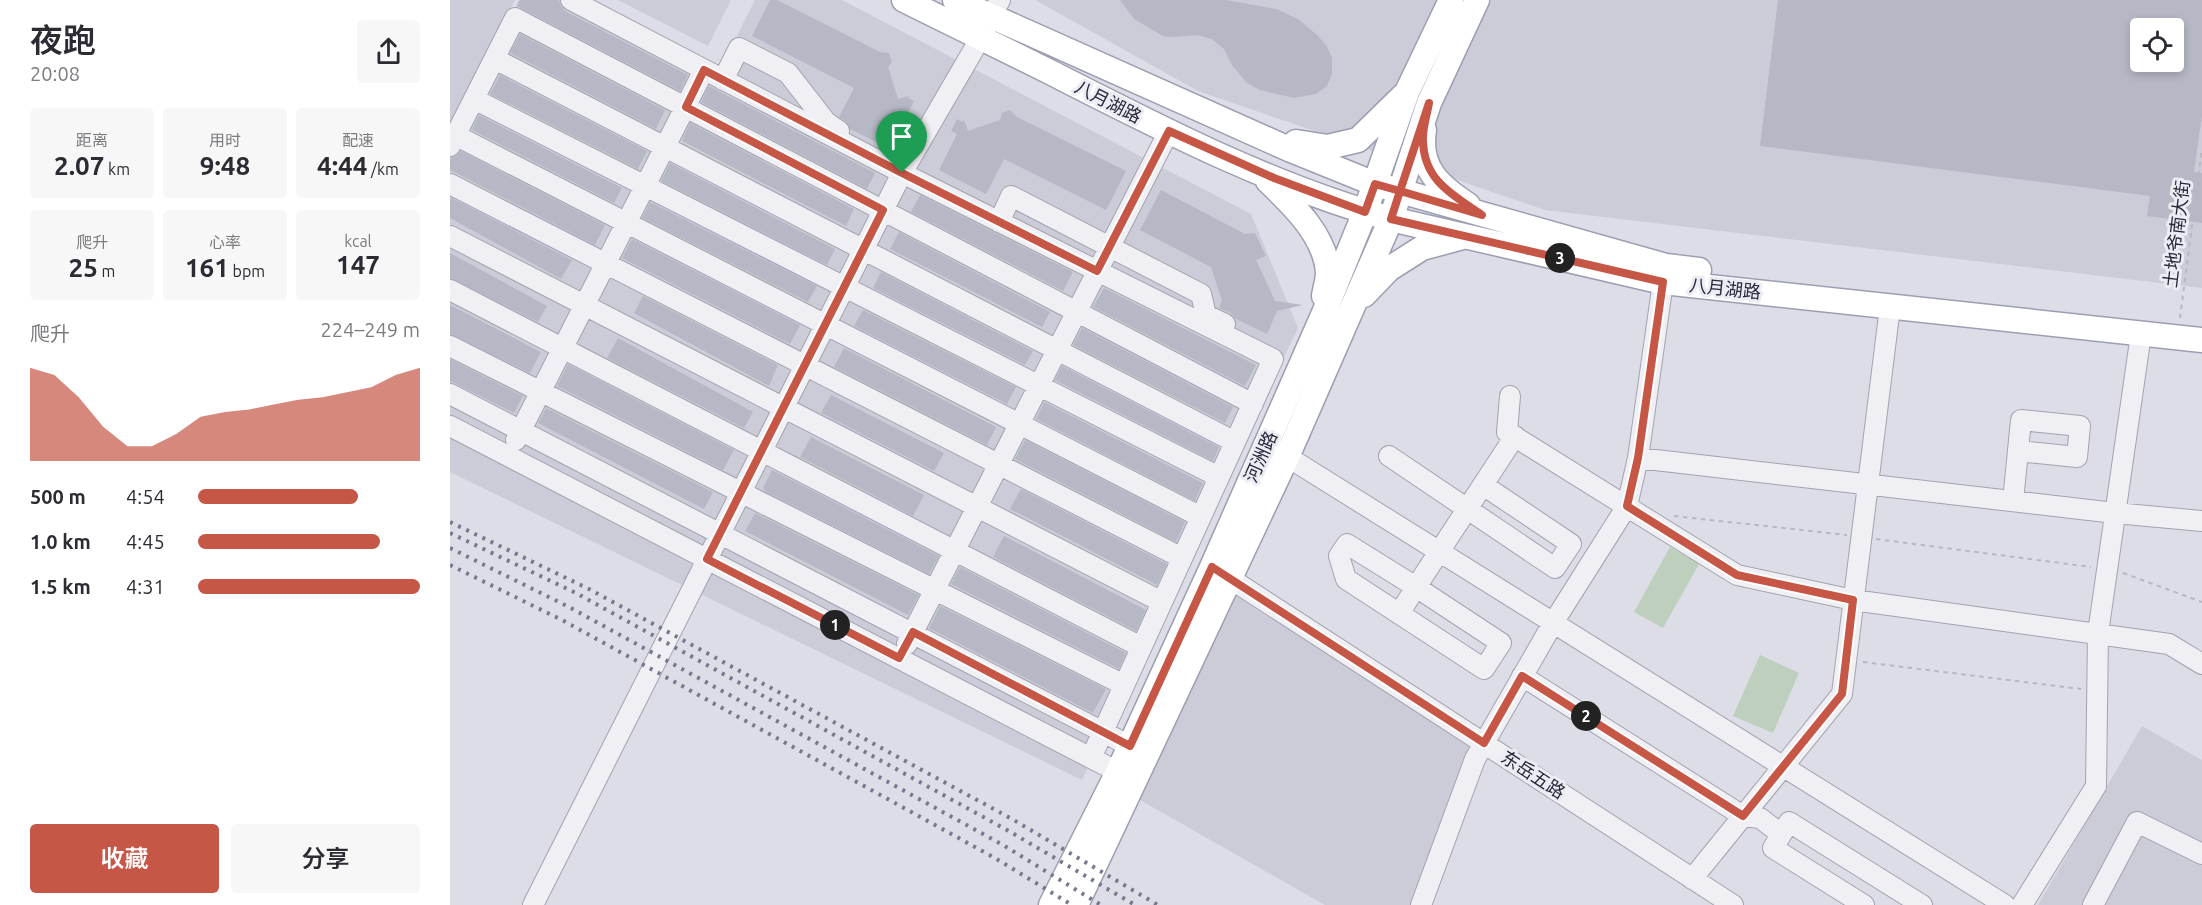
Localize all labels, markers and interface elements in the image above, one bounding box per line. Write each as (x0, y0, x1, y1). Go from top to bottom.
map controls (2130, 18, 2184, 72)
button: locate (2130, 18, 2184, 72)
button: share (357, 20, 420, 83)
text: 夜跑 (30, 21, 96, 58)
text: 20:08 (30, 62, 80, 85)
street label: 八月湖路 (1072, 76, 1145, 126)
pin (876, 111, 927, 173)
icon: arrive (885, 120, 918, 153)
text: 距离 (76, 131, 108, 149)
text: 用时 (209, 131, 241, 149)
text: 配速 (342, 131, 374, 149)
text: 2.07 (54, 151, 104, 180)
text: 9:48 (200, 151, 250, 180)
text: 4:44 (317, 151, 367, 180)
text: km (104, 160, 130, 178)
text: /km (367, 160, 399, 178)
street label: 土地爷南大街 (2160, 179, 2193, 289)
text: kcal (344, 232, 372, 250)
text: 爬升 (76, 233, 108, 251)
text: 心率 (209, 233, 241, 251)
pin: 3 (1545, 243, 1575, 273)
text: 3 (1555, 249, 1565, 267)
text: 147 (336, 250, 380, 279)
text: 25 (69, 253, 98, 282)
text: 161 (185, 253, 229, 282)
text: m (98, 262, 115, 280)
text: bpm (229, 262, 265, 280)
street label: 八月湖路 (1688, 274, 1762, 302)
text: 224–249 m (321, 318, 420, 341)
text: 爬升 (30, 322, 70, 345)
street label: 河洲路 (1240, 428, 1280, 485)
text: 500 m (30, 485, 86, 508)
text: 4:54 (126, 485, 165, 508)
text: 1.0 km (30, 530, 91, 553)
text: 4:45 (126, 530, 165, 553)
text: 1.5 km (30, 575, 91, 598)
text: 4:31 (126, 575, 165, 598)
pin: 1 (820, 610, 850, 640)
text: 1 (830, 616, 840, 634)
pin: 2 (1571, 701, 1601, 731)
text: 2 (1581, 707, 1591, 725)
street label: 东岳五路 (1498, 746, 1569, 802)
button: 收藏 (30, 824, 219, 893)
button: 分享 (231, 824, 420, 893)

